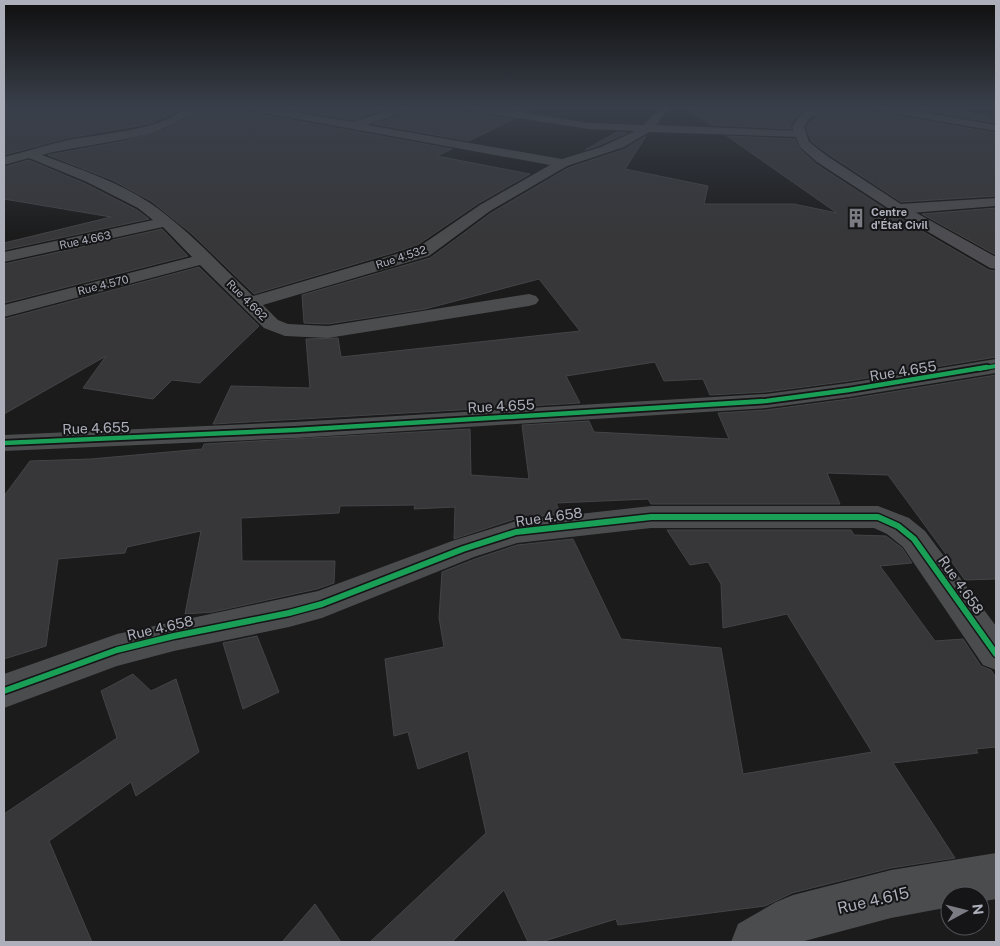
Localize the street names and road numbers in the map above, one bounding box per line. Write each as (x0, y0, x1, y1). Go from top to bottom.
street label: Rue 4.663 (58, 229, 112, 251)
street label: Rue 4.532 (374, 243, 428, 271)
street label: Rue 4.570 (76, 273, 130, 297)
street label: Rue 4.662 (224, 277, 270, 323)
street label: Rue 4.655 (868, 358, 938, 384)
street label: Rue 4.655 (467, 396, 535, 416)
street label: Rue 4.655 (62, 419, 130, 437)
street label: Rue 4.658 (515, 504, 583, 530)
street label: Rue 4.658 (935, 553, 987, 617)
street label: Rue 4.658 (125, 613, 195, 643)
street label: Rue 4.615 (835, 883, 911, 918)

